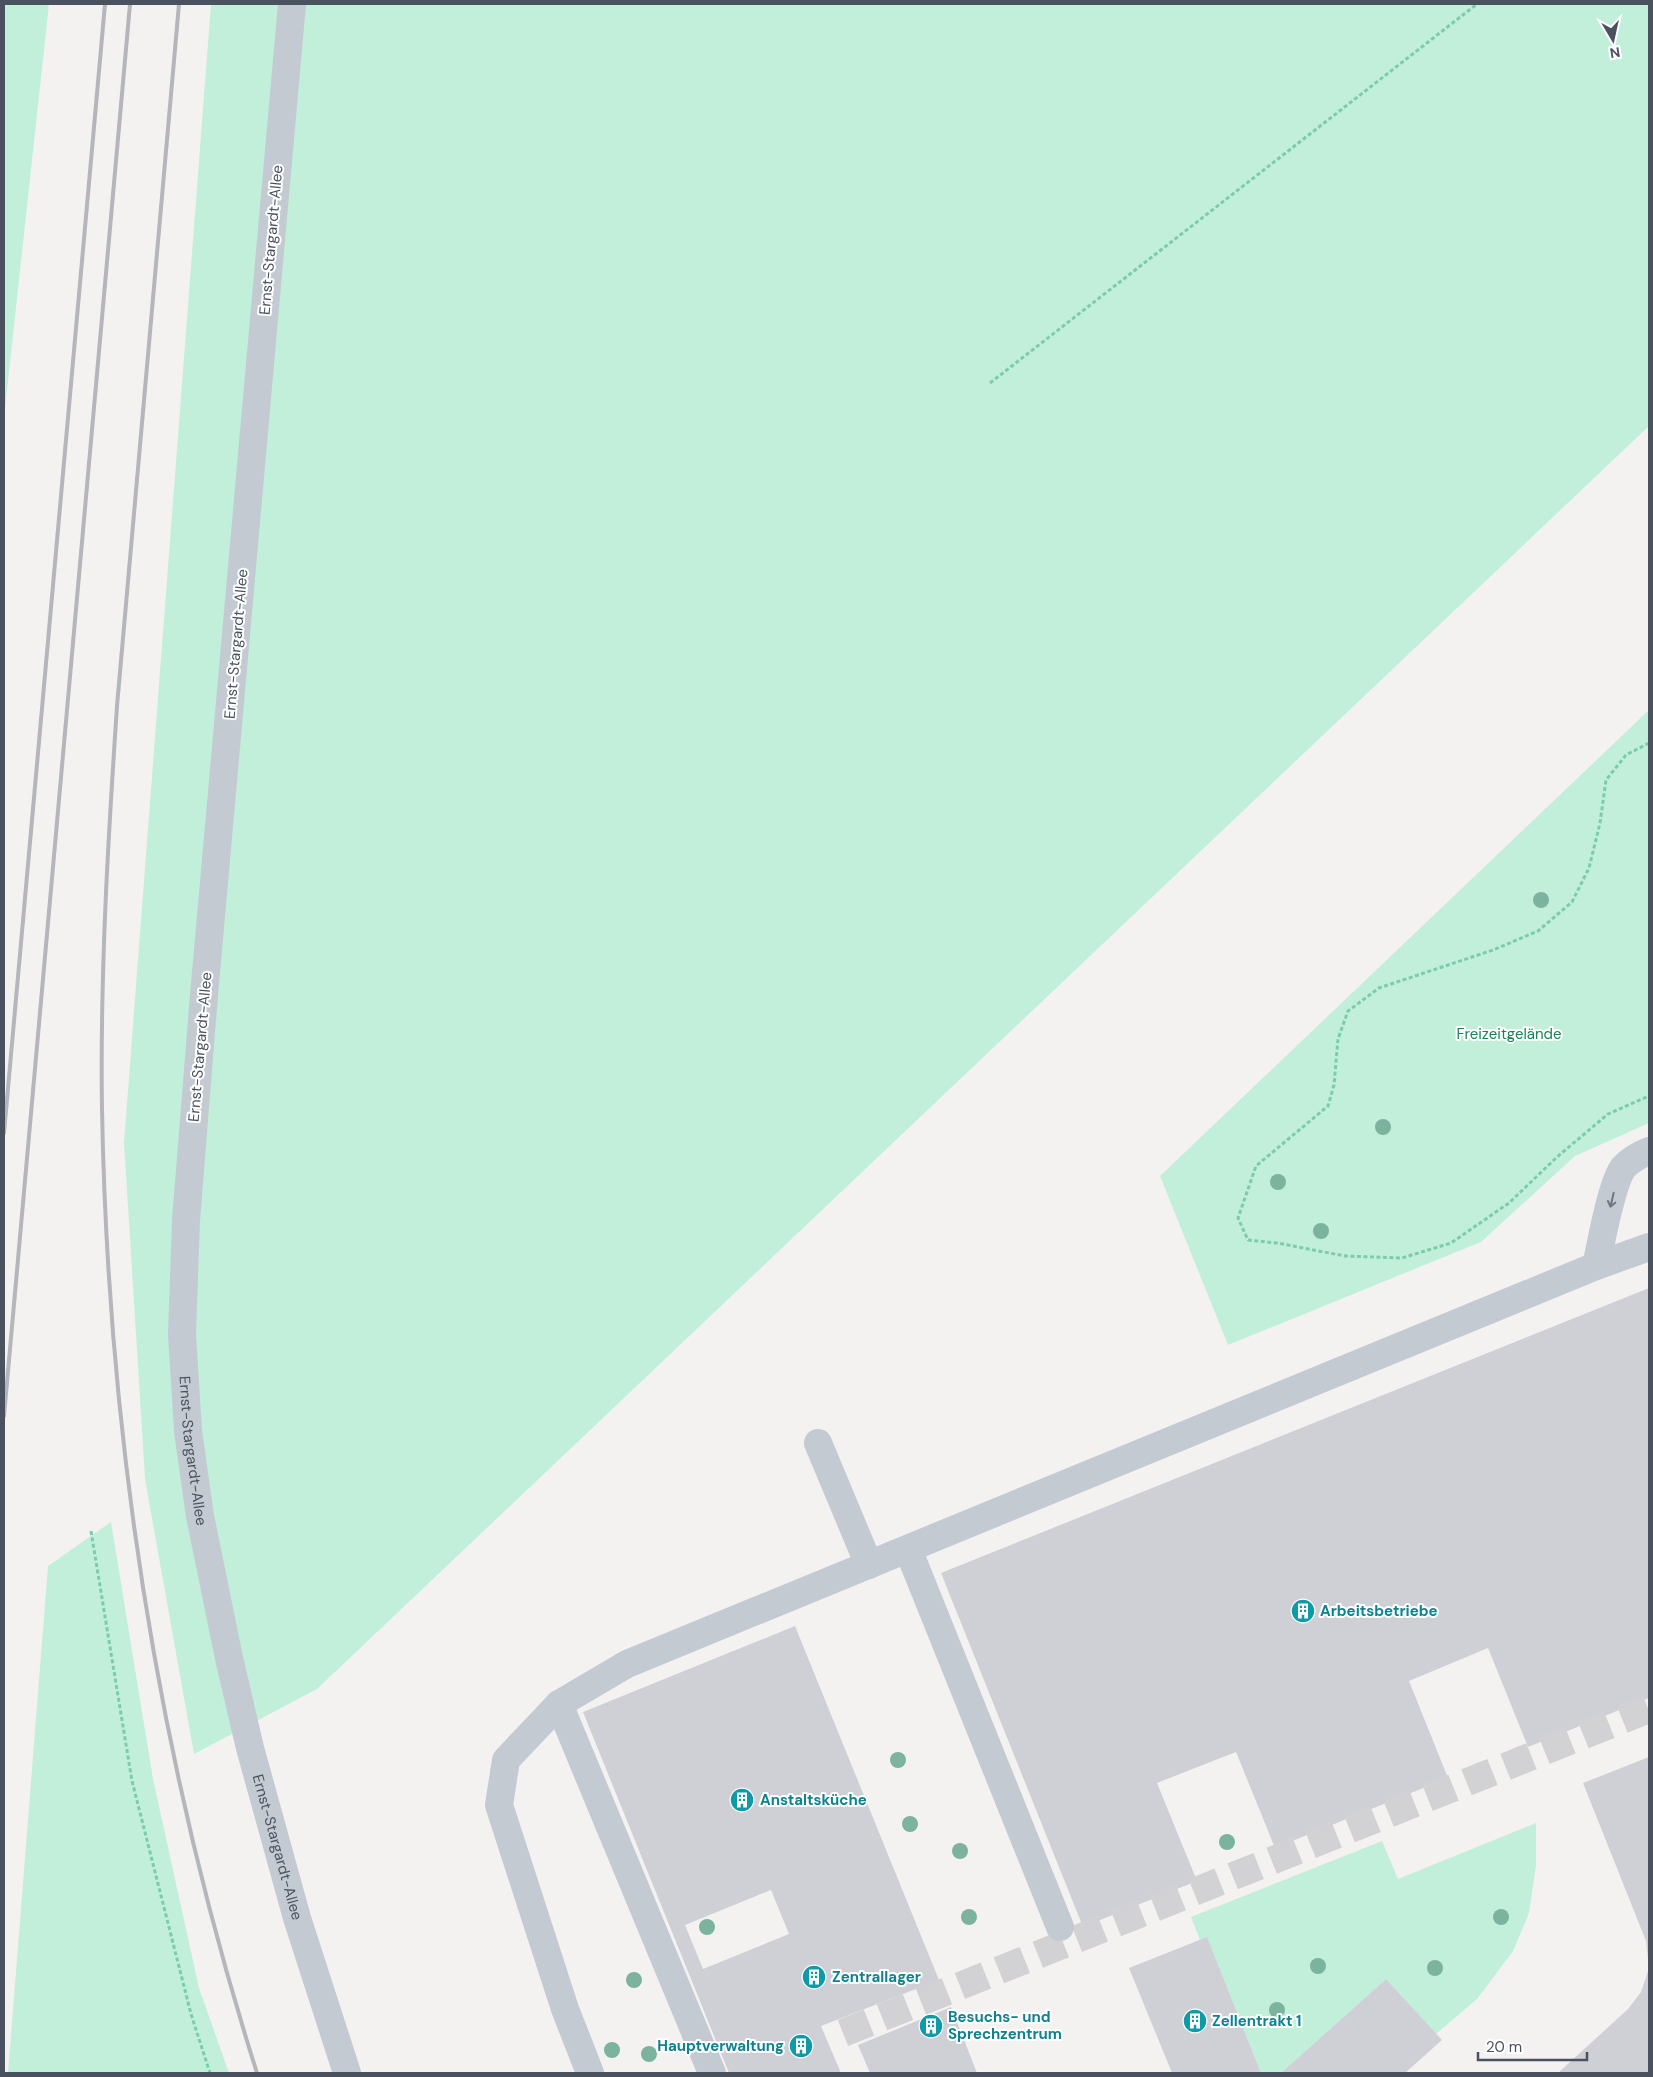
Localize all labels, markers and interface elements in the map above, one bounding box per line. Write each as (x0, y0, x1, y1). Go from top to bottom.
north arrow (1588, 15, 1638, 65)
text: N (1609, 43, 1621, 63)
street label: Ernst-Stargardt-Allee (254, 164, 288, 316)
street label: Ernst-Stargardt-Allee (219, 568, 253, 720)
street label: Ernst-Stargardt-Allee (183, 971, 217, 1123)
park label: Freizeitgelände (1457, 1024, 1561, 1044)
one-way arrow (1607, 1191, 1616, 1207)
street label: Ernst-Stargardt-Allee (175, 1375, 212, 1527)
building icon: Arbeitsbetriebe (1290, 1598, 1316, 1624)
place label: Arbeitsbetriebe (1320, 1601, 1438, 1621)
street label: Ernst-Stargardt-Allee (248, 1772, 307, 1922)
building icon: Anstaltsküche (729, 1787, 755, 1813)
place label: Anstaltsküche (760, 1790, 867, 1810)
building icon: Zentrallager (801, 1964, 827, 1990)
place label: Zentrallager (832, 1967, 921, 1987)
place label: Besuchs- und Sprechzentrum (948, 2007, 1062, 2044)
building icon: Zellentrakt 1 (1182, 2008, 1208, 2034)
place label: Zellentrakt 1 (1212, 2011, 1302, 2031)
building icon: Besuchs- und Sprechzentrum (918, 2013, 944, 2039)
scale bar (1478, 2030, 1587, 2062)
building icon: Hauptverwaltung (788, 2033, 814, 2059)
place label: Hauptverwaltung (657, 2036, 784, 2056)
text: 20 m (1486, 2037, 1522, 2057)

